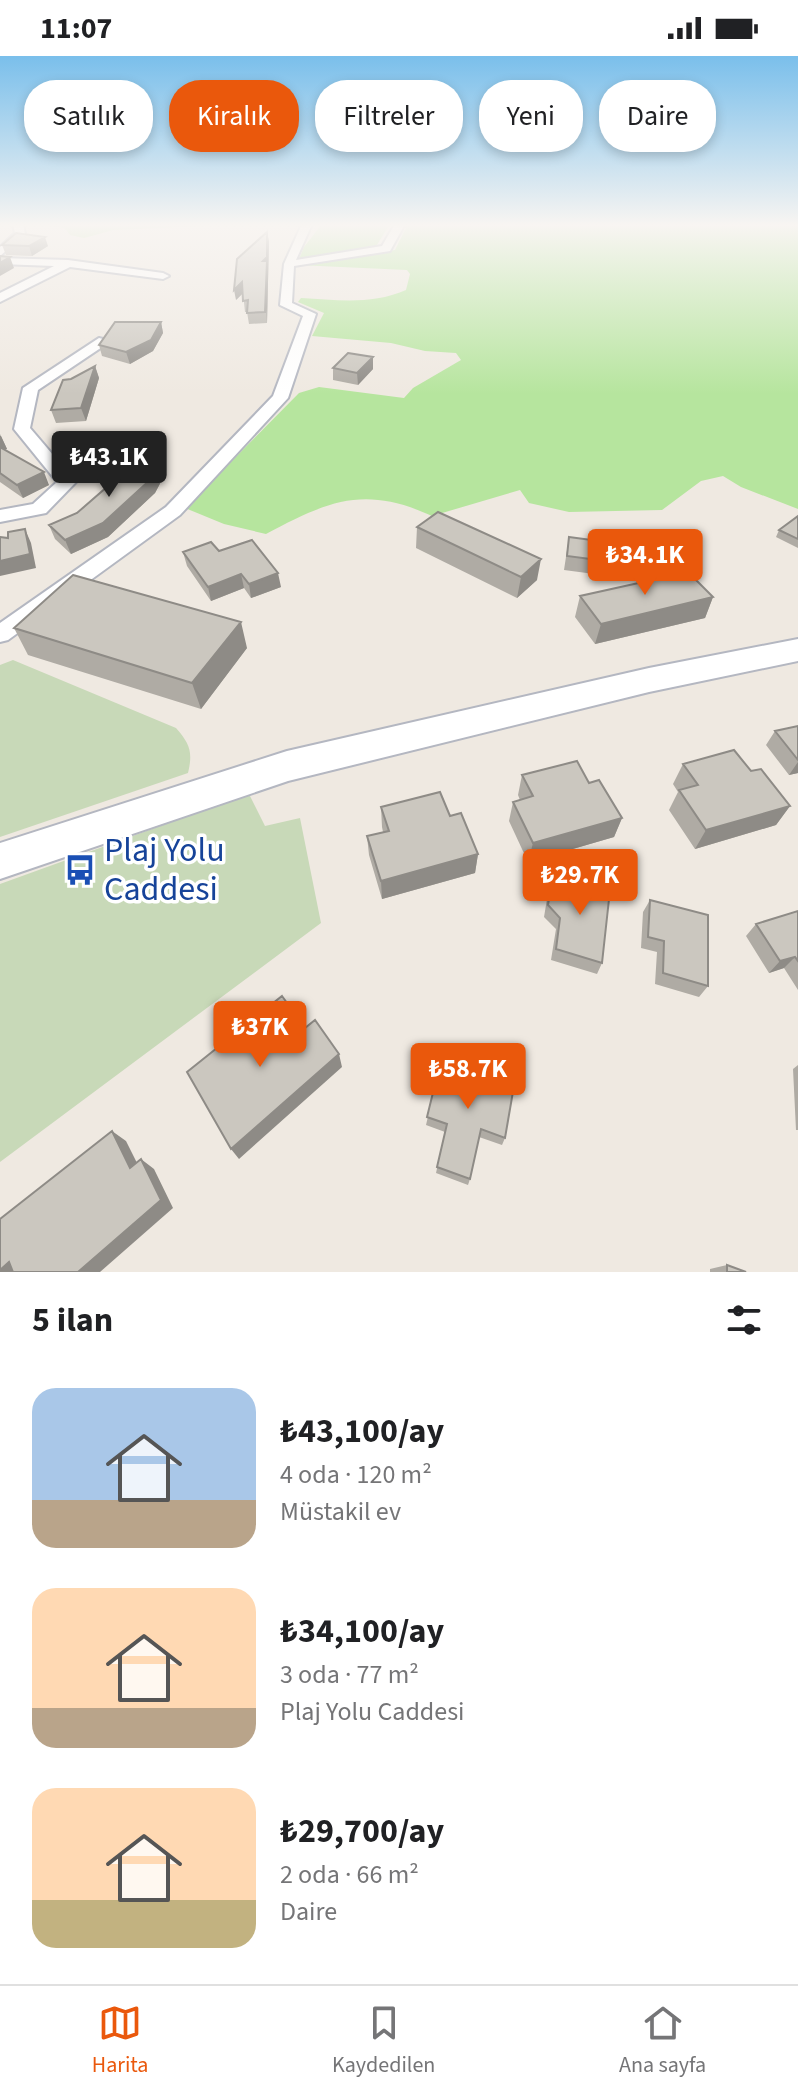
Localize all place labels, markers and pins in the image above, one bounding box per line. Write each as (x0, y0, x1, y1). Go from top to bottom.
pin: ₺43.1K (44, 431, 174, 499)
pin: ₺34.1K (580, 529, 710, 597)
place label: Plaj Yolu Caddesi (104, 826, 225, 914)
pin: ₺29.7K (515, 849, 645, 917)
bus stop icon: Plaj Yolu Caddesi (63, 853, 97, 887)
pin: ₺37K (213, 1001, 307, 1069)
pin: ₺58.7K (403, 1043, 533, 1111)

